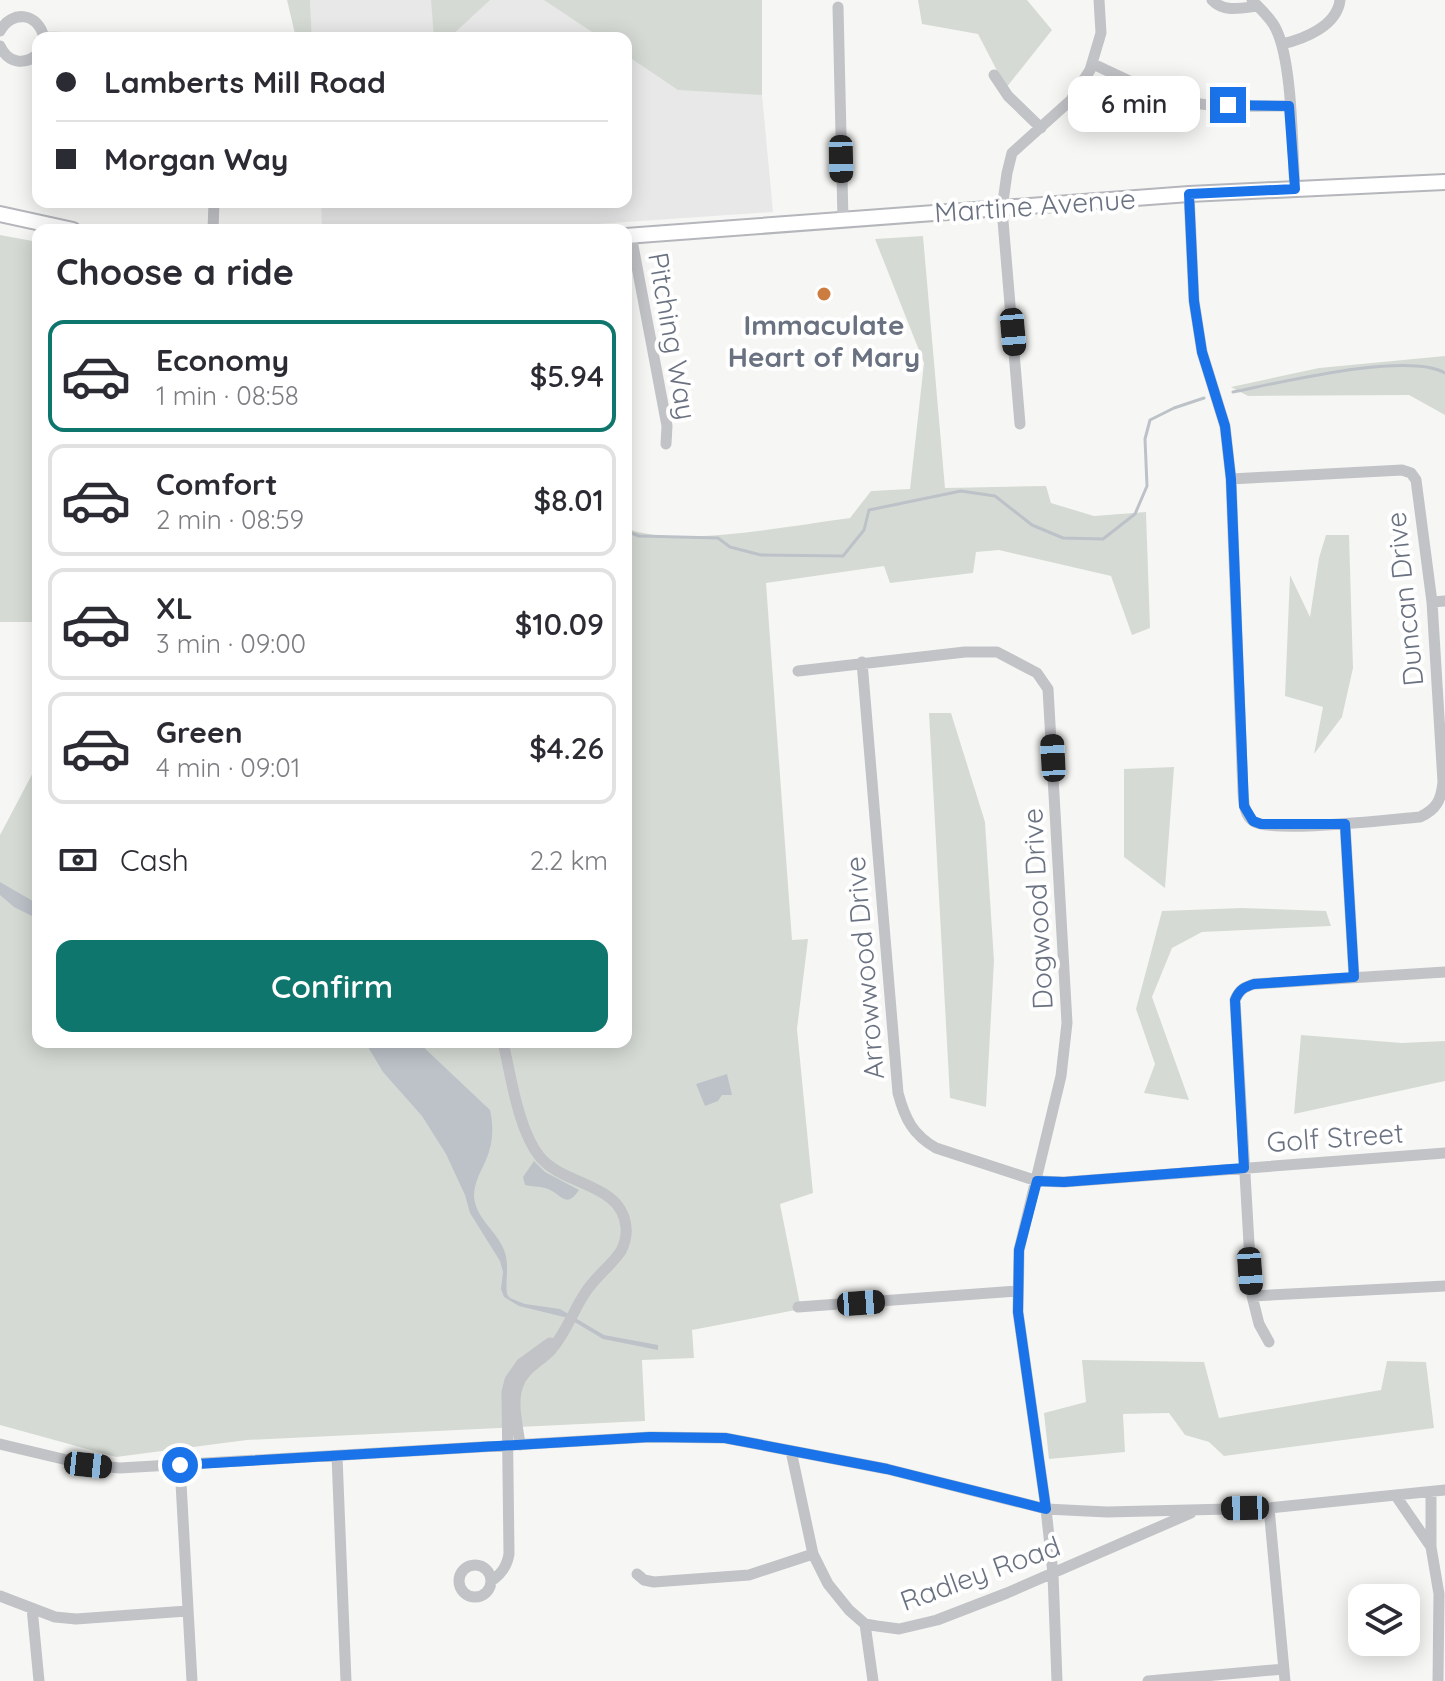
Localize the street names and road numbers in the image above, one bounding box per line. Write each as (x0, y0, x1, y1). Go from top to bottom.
street label: Martine Avenue (933, 181, 1137, 229)
street label: Pitching Way (641, 250, 705, 422)
street label: Duncan Drive (1377, 510, 1431, 688)
street label: Dogwood Drive (1014, 807, 1060, 1011)
street label: Arrowwood Drive (837, 855, 891, 1081)
street label: Golf Street (1265, 1115, 1405, 1159)
street label: Radley Road (895, 1528, 1065, 1618)

